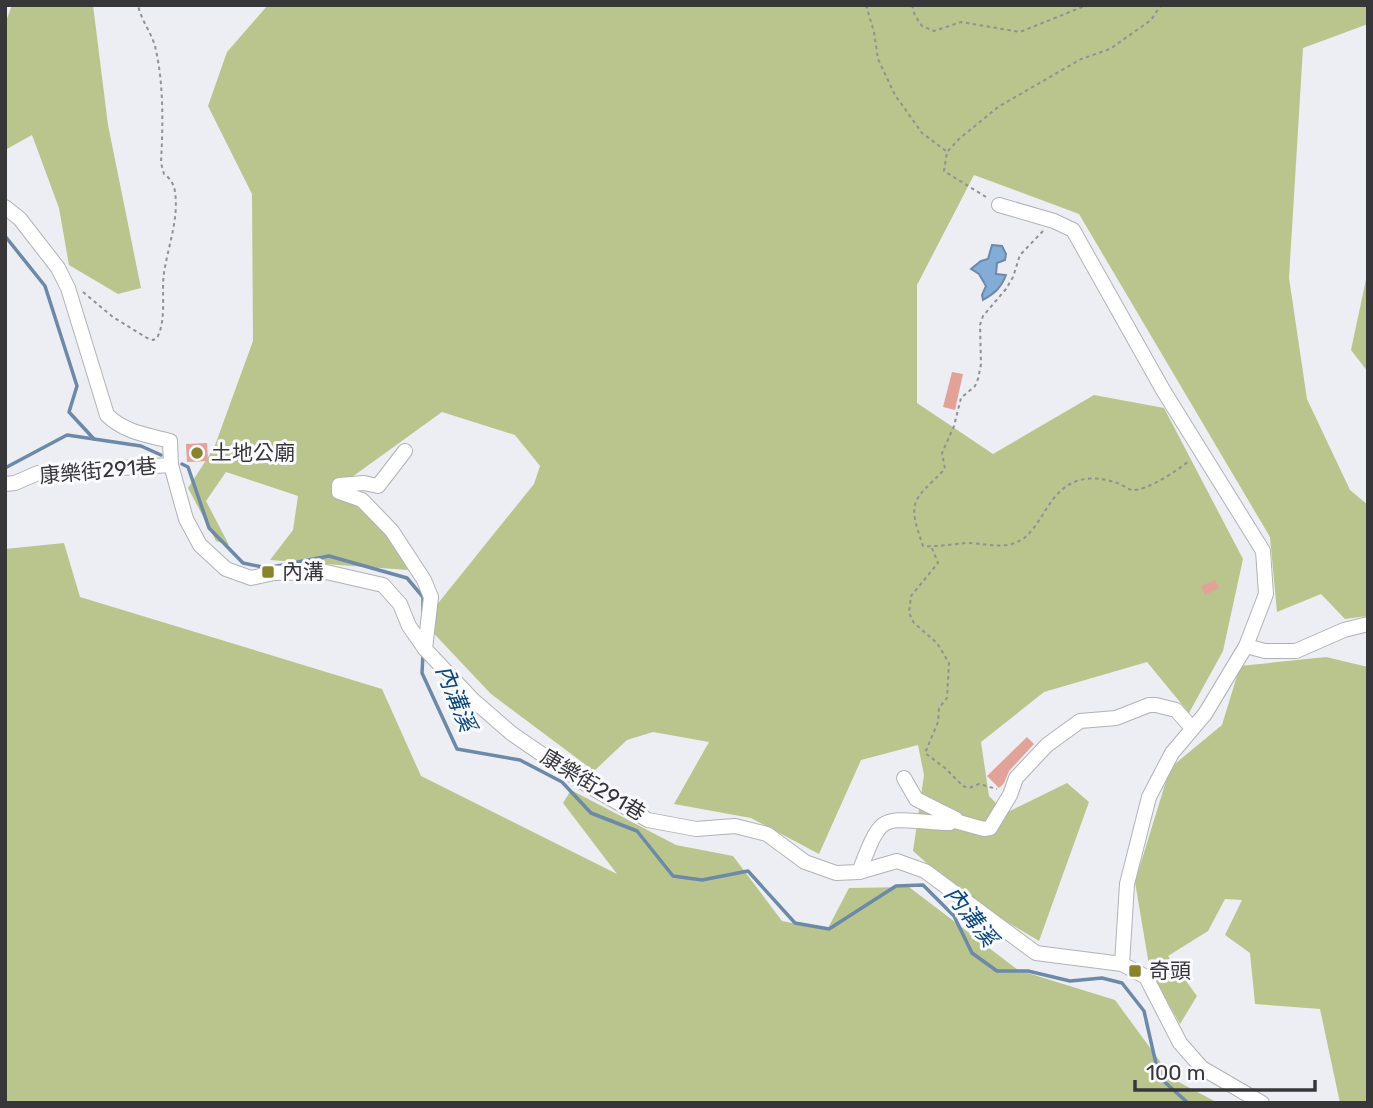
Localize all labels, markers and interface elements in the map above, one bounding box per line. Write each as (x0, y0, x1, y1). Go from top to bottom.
place label: 土地公廟 (211, 440, 295, 465)
marker: 土地公廟 (189, 445, 205, 461)
street label: 康樂街291巷 (38, 453, 158, 488)
place label: 內溝 (282, 559, 324, 584)
marker: 內溝 (260, 564, 276, 580)
water label: 內溝溪 (430, 661, 483, 738)
street label: 康樂街291巷 (536, 744, 650, 826)
water label: 內溝溪 (939, 880, 1005, 954)
place label: 奇頭 (1149, 958, 1191, 983)
marker: 奇頭 (1127, 963, 1143, 979)
scale bar (1135, 1048, 1315, 1092)
text: 100 m (1146, 1060, 1205, 1085)

